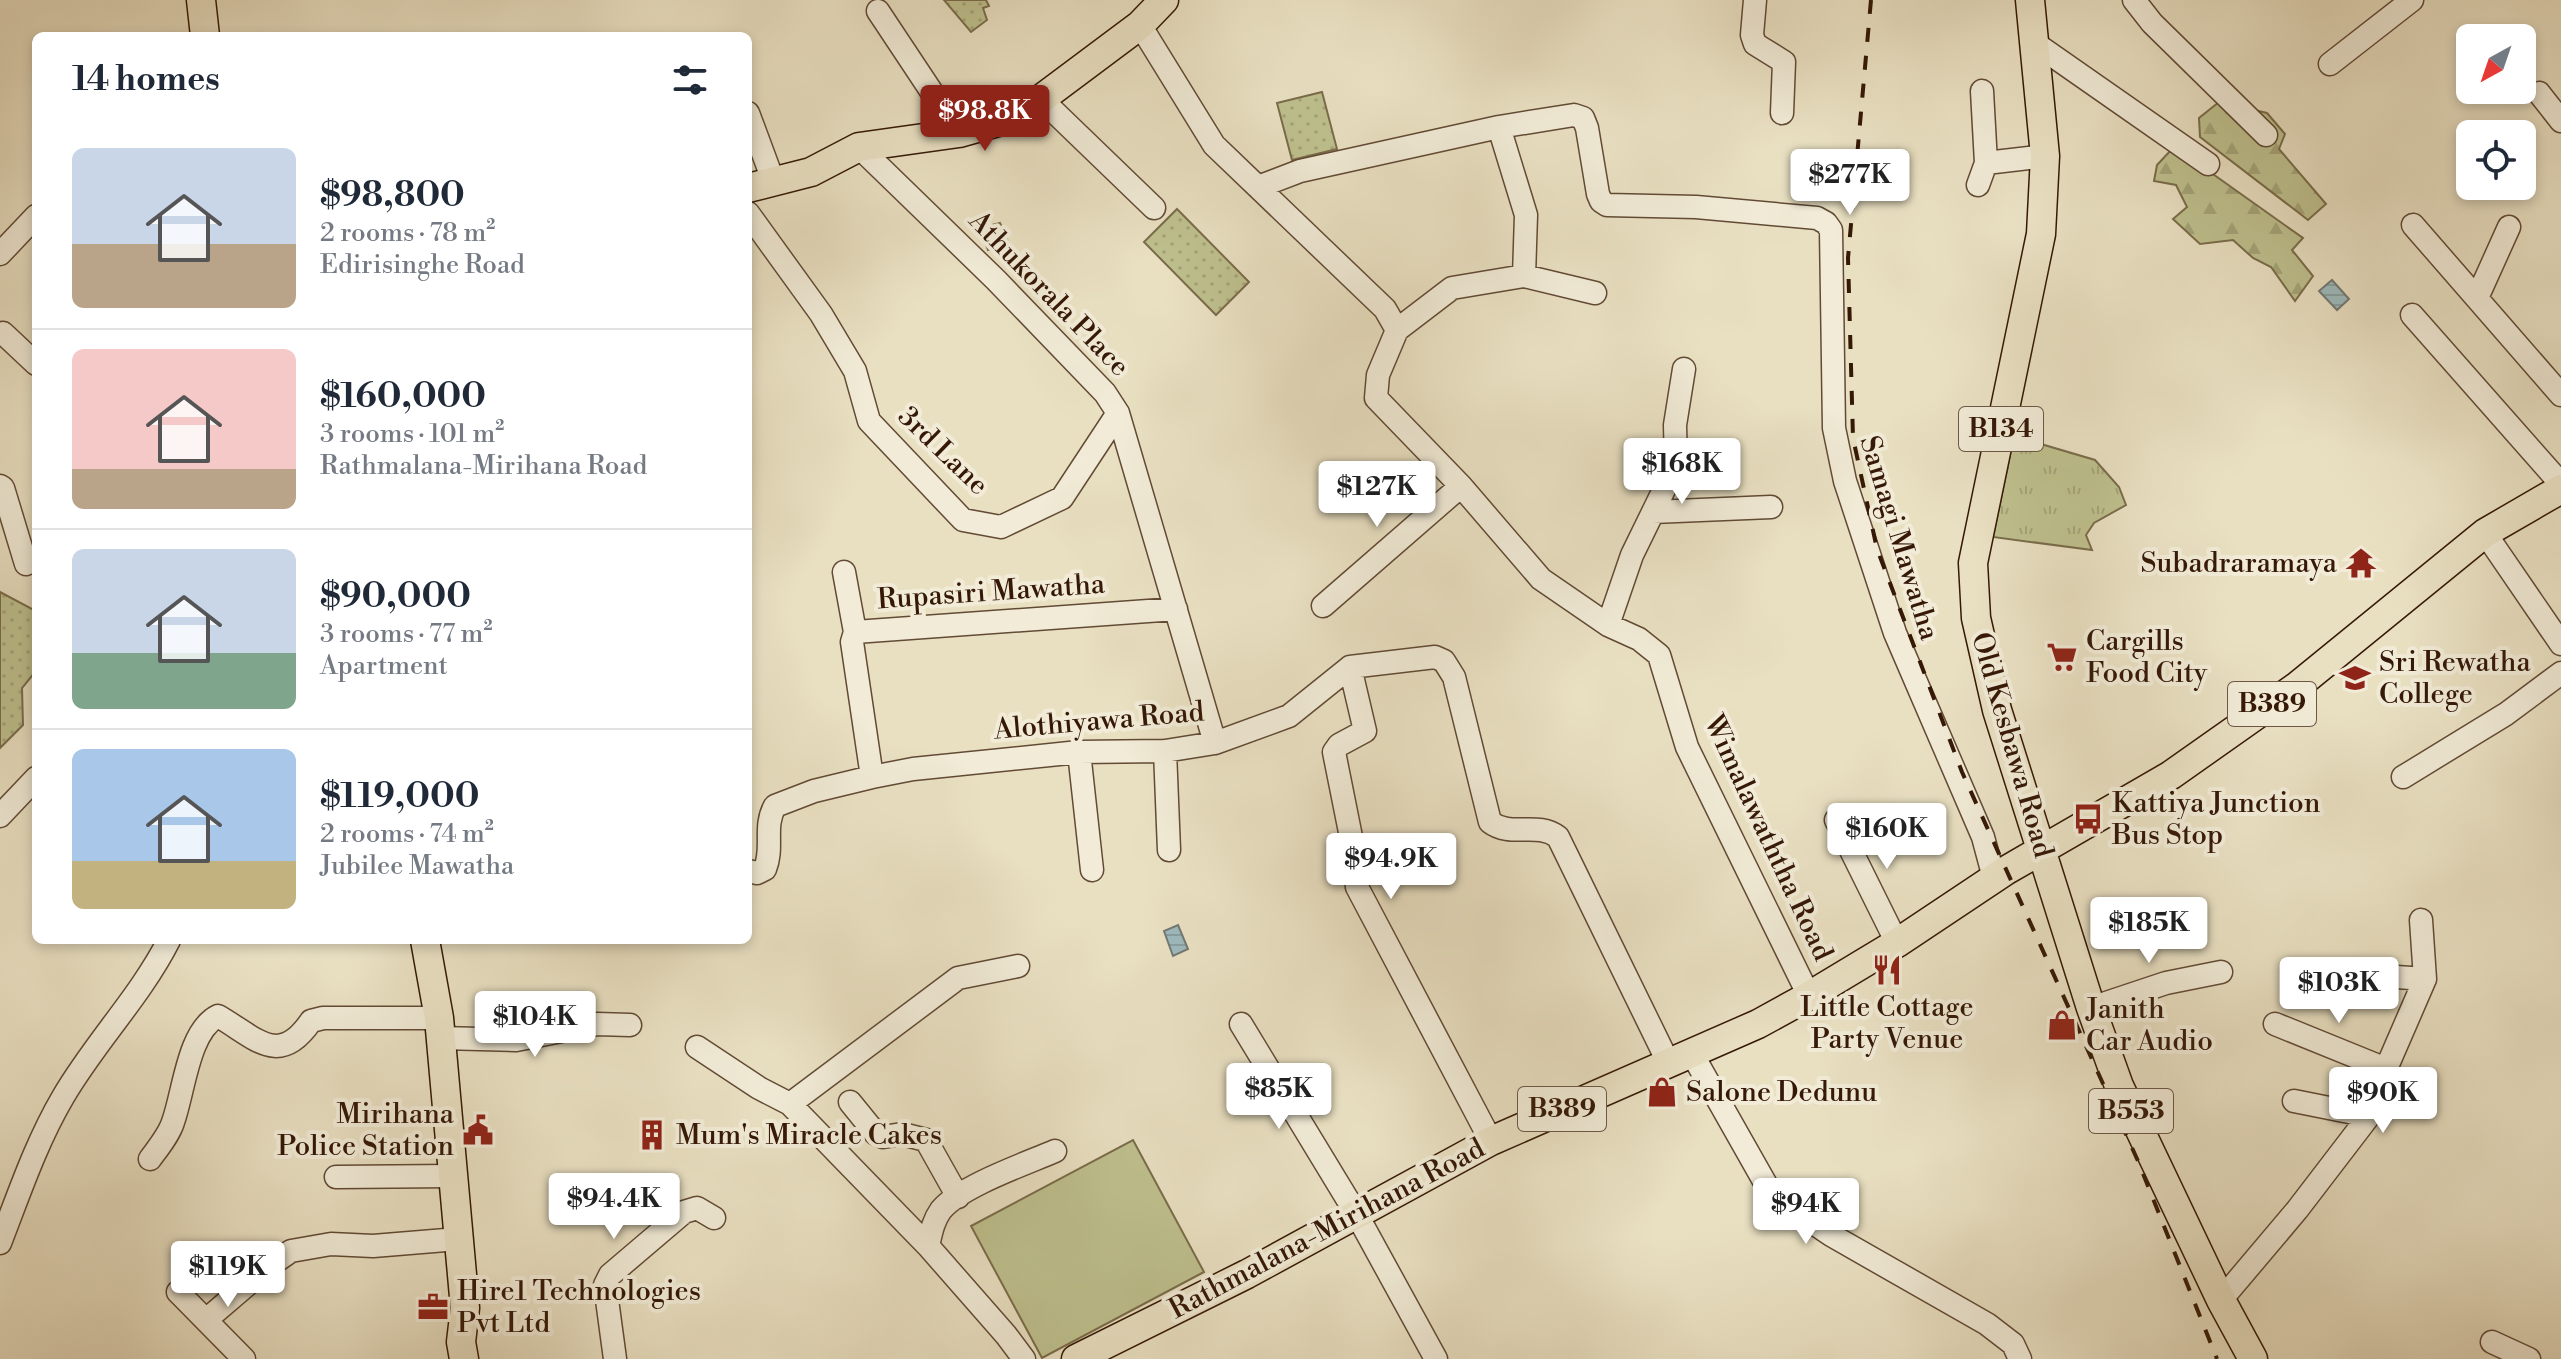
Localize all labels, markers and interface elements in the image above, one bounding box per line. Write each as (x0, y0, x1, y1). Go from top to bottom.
north arrow (2456, 24, 2536, 104)
map controls (2456, 24, 2536, 200)
icon: filters (668, 58, 712, 102)
text: 14 homes (72, 59, 220, 101)
pin: $98.8K (920, 85, 1050, 153)
text: $98.8K (938, 95, 1032, 127)
button: locate (2456, 120, 2536, 200)
pin: $277K (1794, 149, 1906, 217)
text: $277K (1809, 159, 1891, 191)
text: $98,800 (320, 175, 465, 217)
icon: home (136, 180, 232, 276)
street label: Athukorala Place (961, 203, 1137, 384)
text: 2 rooms · 78 m² (320, 217, 495, 249)
text: Edirisinghe Road (320, 249, 525, 281)
text: $160,000 (320, 376, 486, 418)
icon: home (136, 381, 232, 477)
street label: 3rd Lane (890, 399, 996, 503)
road number: B134 (1959, 407, 2043, 451)
text: 3 rooms · 101 m² (320, 418, 504, 450)
street label: Samagi Mawatha (1851, 432, 1947, 645)
pin: $168K (1626, 438, 1738, 506)
text: $168K (1641, 448, 1723, 480)
text: Rathmalana-Mirihana Road (320, 450, 647, 482)
pin: $127K (1321, 461, 1433, 529)
text: $127K (1337, 471, 1417, 503)
place label: Subadraramaya (2140, 546, 2338, 581)
temple icon: Subadraramaya (2344, 546, 2378, 580)
street label: Rupasiri Mawatha (876, 567, 1107, 617)
text: $90,000 (320, 576, 471, 618)
icon: home (136, 581, 232, 677)
text: 3 rooms · 77 m² (320, 618, 492, 650)
place label: Cargills Food City (2086, 624, 2208, 691)
street label: Old Kesbawa Road (1963, 628, 2061, 862)
supermarket icon: Cargills Food City (2045, 640, 2079, 674)
place label: Sri Rewatha College (2379, 645, 2532, 712)
text: Apartment (320, 650, 448, 682)
school or university icon: Sri Rewatha College (2338, 661, 2372, 695)
road number: B389 (2228, 682, 2316, 726)
street label: Alothiyawa Road (991, 694, 1206, 748)
street label: Wimalawaththa Road (1695, 709, 1840, 966)
text: $119,000 (320, 776, 479, 818)
icon: home (136, 781, 232, 877)
place label: Kattiya Junction Bus Stop (2111, 786, 2321, 853)
bus stop icon: Kattiya Junction Bus Stop (2071, 802, 2105, 836)
pin: $160K (1831, 803, 1943, 871)
text: $160K (1845, 813, 1929, 845)
text: 2 rooms · 74 m² (320, 818, 494, 850)
pin: $94.9K (1326, 833, 1456, 901)
text: $94.9K (1344, 843, 1438, 875)
text: Jubilee Mawatha (320, 850, 514, 882)
pin: $185K (2093, 897, 2205, 965)
text: $185K (2108, 907, 2190, 939)
restaurant icon: Little Cottage Party Venue (1870, 953, 1904, 987)
pin: $103K (2283, 957, 2395, 1025)
text: $103K (2298, 967, 2380, 999)
place label: Little Cottage Party Venue (1800, 990, 1974, 1057)
pin: $104K (479, 991, 591, 1059)
place label: Janith Car Audio (2085, 992, 2213, 1059)
text: $104K (493, 1001, 577, 1033)
shop icon: Janith Car Audio (2045, 1008, 2079, 1042)
pin: $85K (1232, 1063, 1326, 1131)
pin: $90K (2336, 1067, 2430, 1135)
text: $85K (1244, 1073, 1314, 1105)
shop icon: Salone Dedunu (1645, 1075, 1679, 1109)
place label: Salone Dedunu (1686, 1075, 1877, 1110)
text: $90K (2347, 1077, 2419, 1109)
road number: B389 (1518, 1087, 1606, 1131)
road number: B553 (2089, 1089, 2173, 1133)
place label: Mirihana Police Station (277, 1097, 455, 1164)
public building icon: Mirihana Police Station (461, 1113, 495, 1147)
building icon: Mum's Miracle Cakes (635, 1118, 669, 1152)
place label: Mum's Miracle Cakes (676, 1118, 942, 1153)
street label: Rathmalana-Mirihana Road (1163, 1131, 1491, 1327)
pin: $94.4K (549, 1173, 679, 1241)
pin: $94K (1759, 1178, 1853, 1246)
text: $94.4K (567, 1183, 661, 1215)
text: $94K (1771, 1188, 1841, 1220)
pin: $119K (172, 1241, 284, 1309)
text: $119K (189, 1251, 267, 1283)
place label: Hire1 Technologies Pvt Ltd (457, 1274, 701, 1341)
office icon: Hire1 Technologies Pvt Ltd (416, 1290, 450, 1324)

